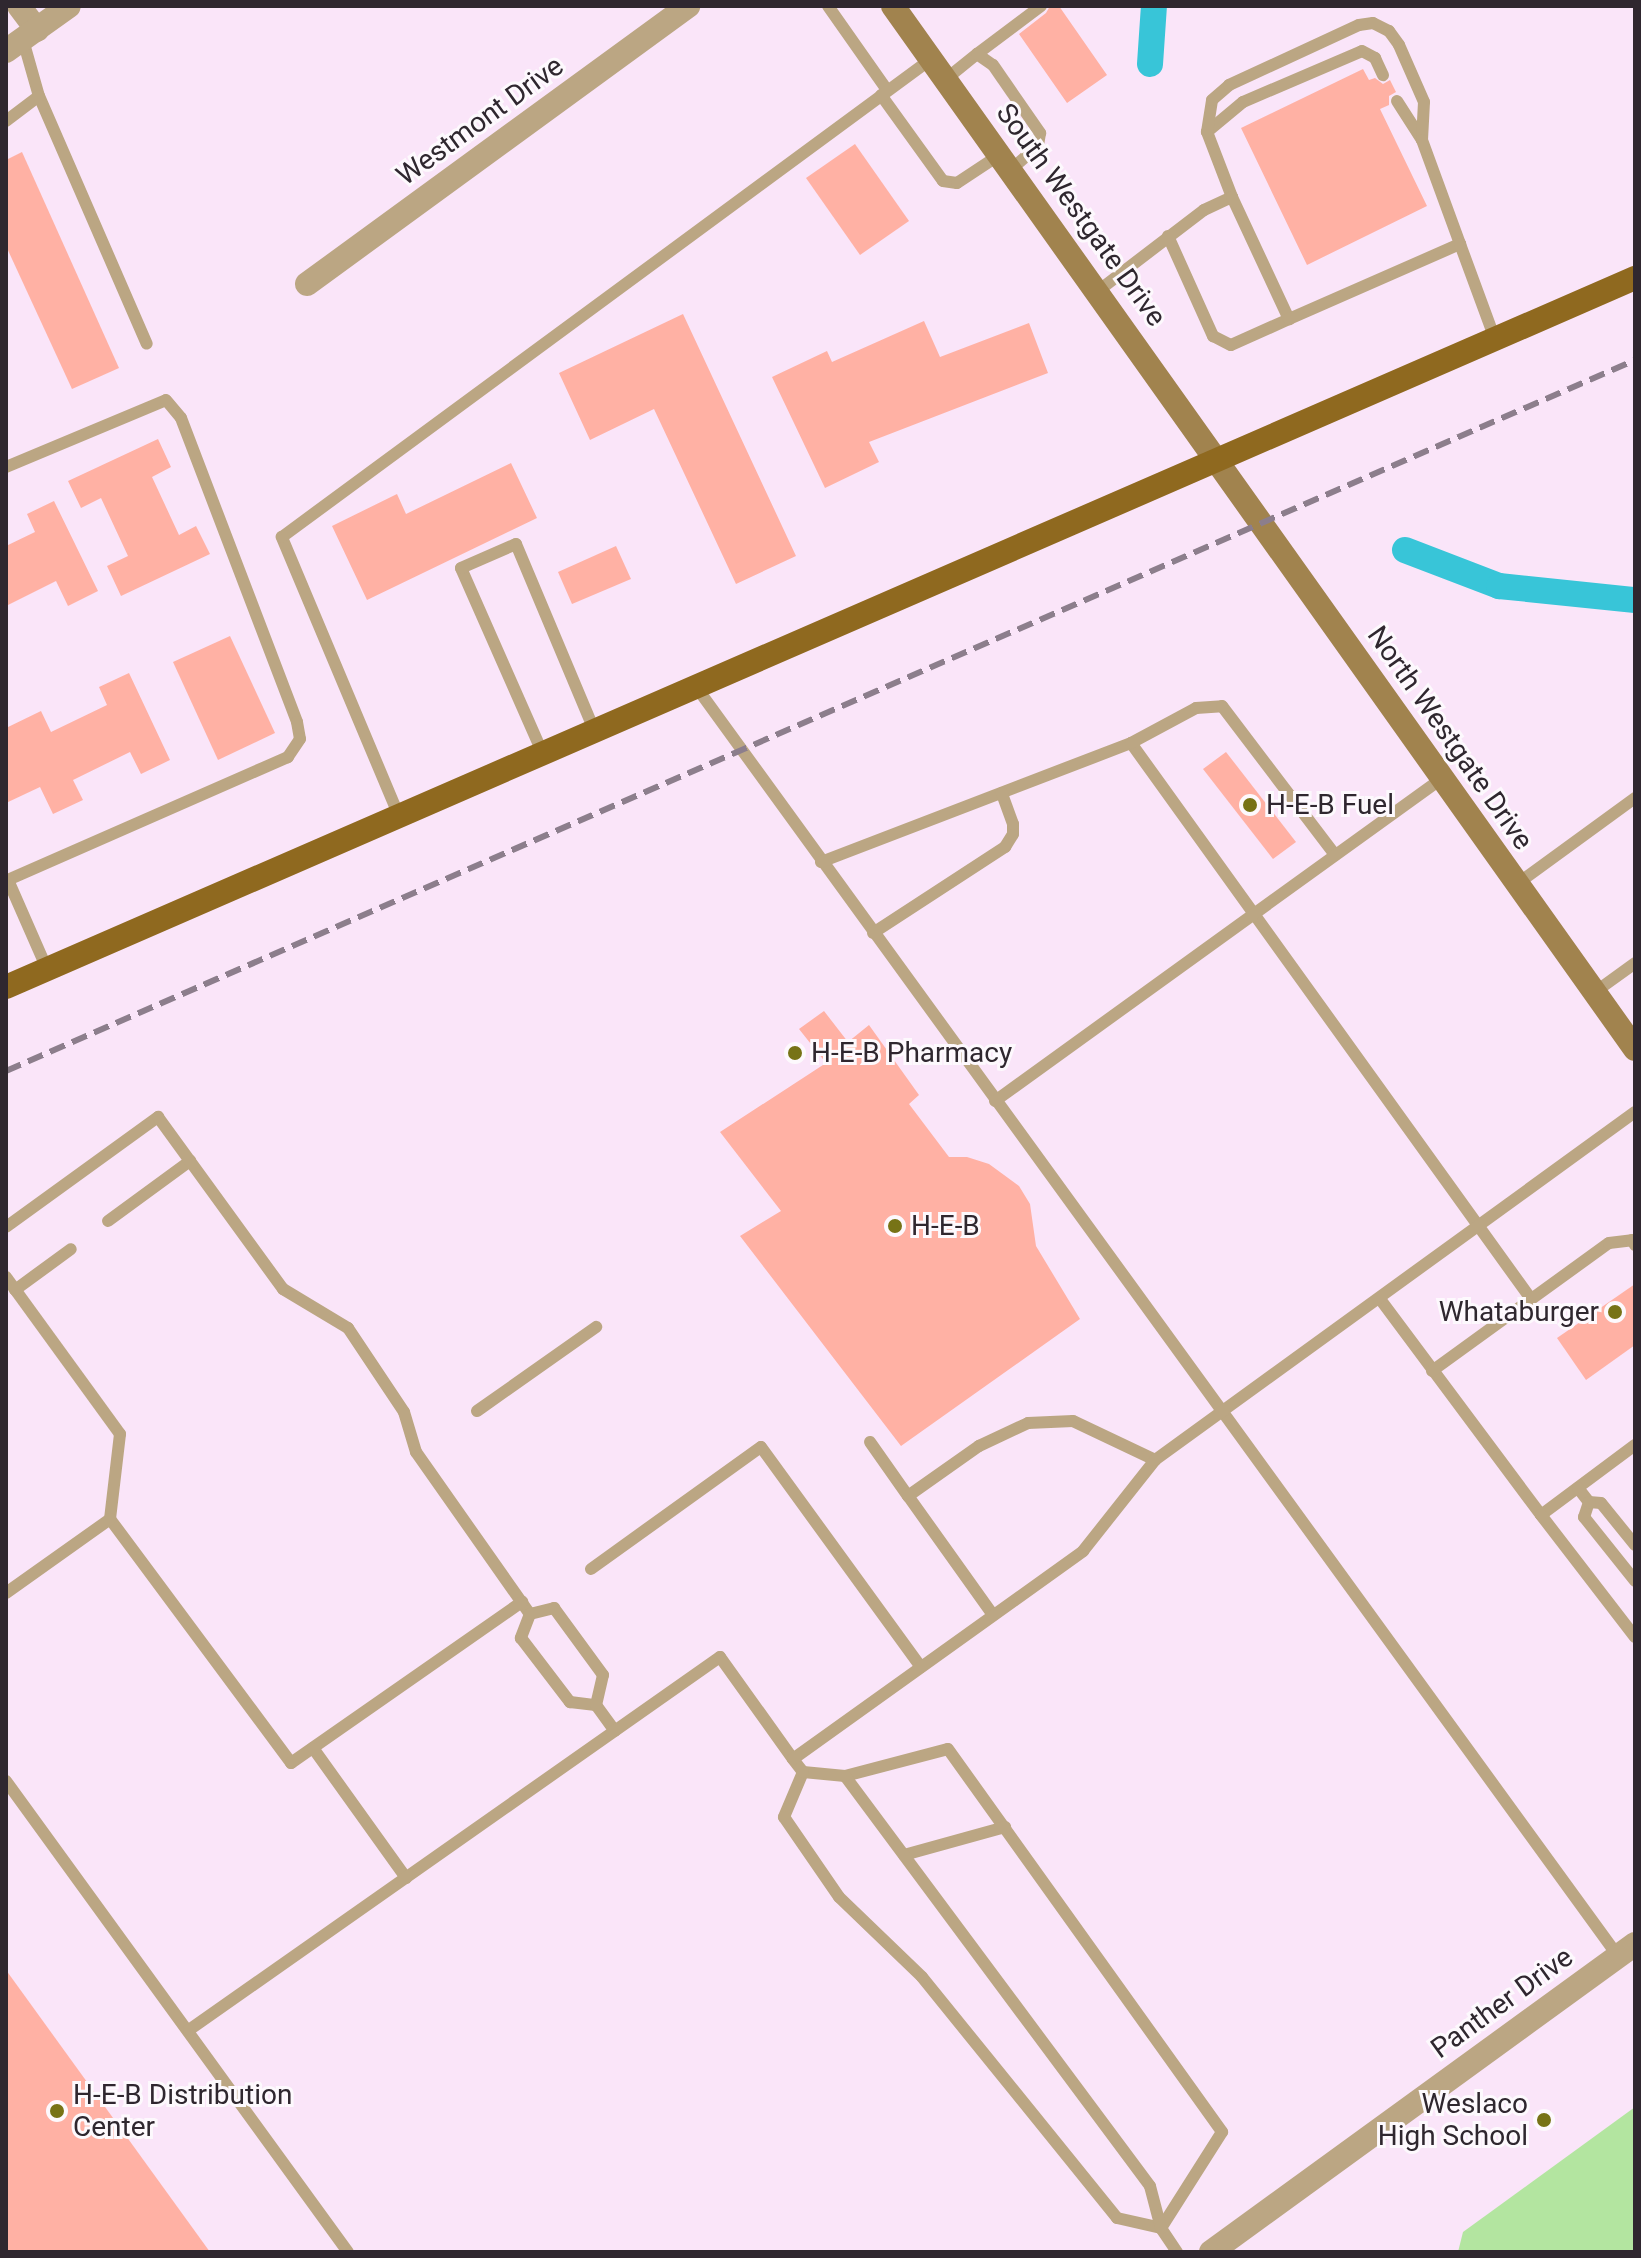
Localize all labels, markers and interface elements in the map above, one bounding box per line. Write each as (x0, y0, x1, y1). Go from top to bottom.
street label: Westmont Drive (390, 49, 570, 193)
street label: South Westgate Drive (989, 97, 1173, 333)
street label: North Westgate Drive (1360, 620, 1540, 856)
place label: H-E-B Fuel (1266, 788, 1394, 822)
marker: H-E-B Fuel (1241, 796, 1259, 814)
place label: H-E-B Pharmacy (811, 1036, 1012, 1070)
marker: H-E-B Pharmacy (786, 1044, 804, 1062)
place label: H-E-B (911, 1209, 980, 1243)
marker: H-E-B (886, 1217, 904, 1235)
place label: Whataburger (1439, 1295, 1599, 1329)
marker: Whataburger (1606, 1303, 1624, 1321)
street label: Panther Drive (1425, 1940, 1579, 2066)
place label: H-E-B Distribution Center (73, 2078, 292, 2144)
place label: Weslaco High School (1378, 2087, 1528, 2153)
marker: H-E-B Distribution Center (48, 2102, 66, 2120)
marker: Weslaco High School (1535, 2111, 1553, 2129)

